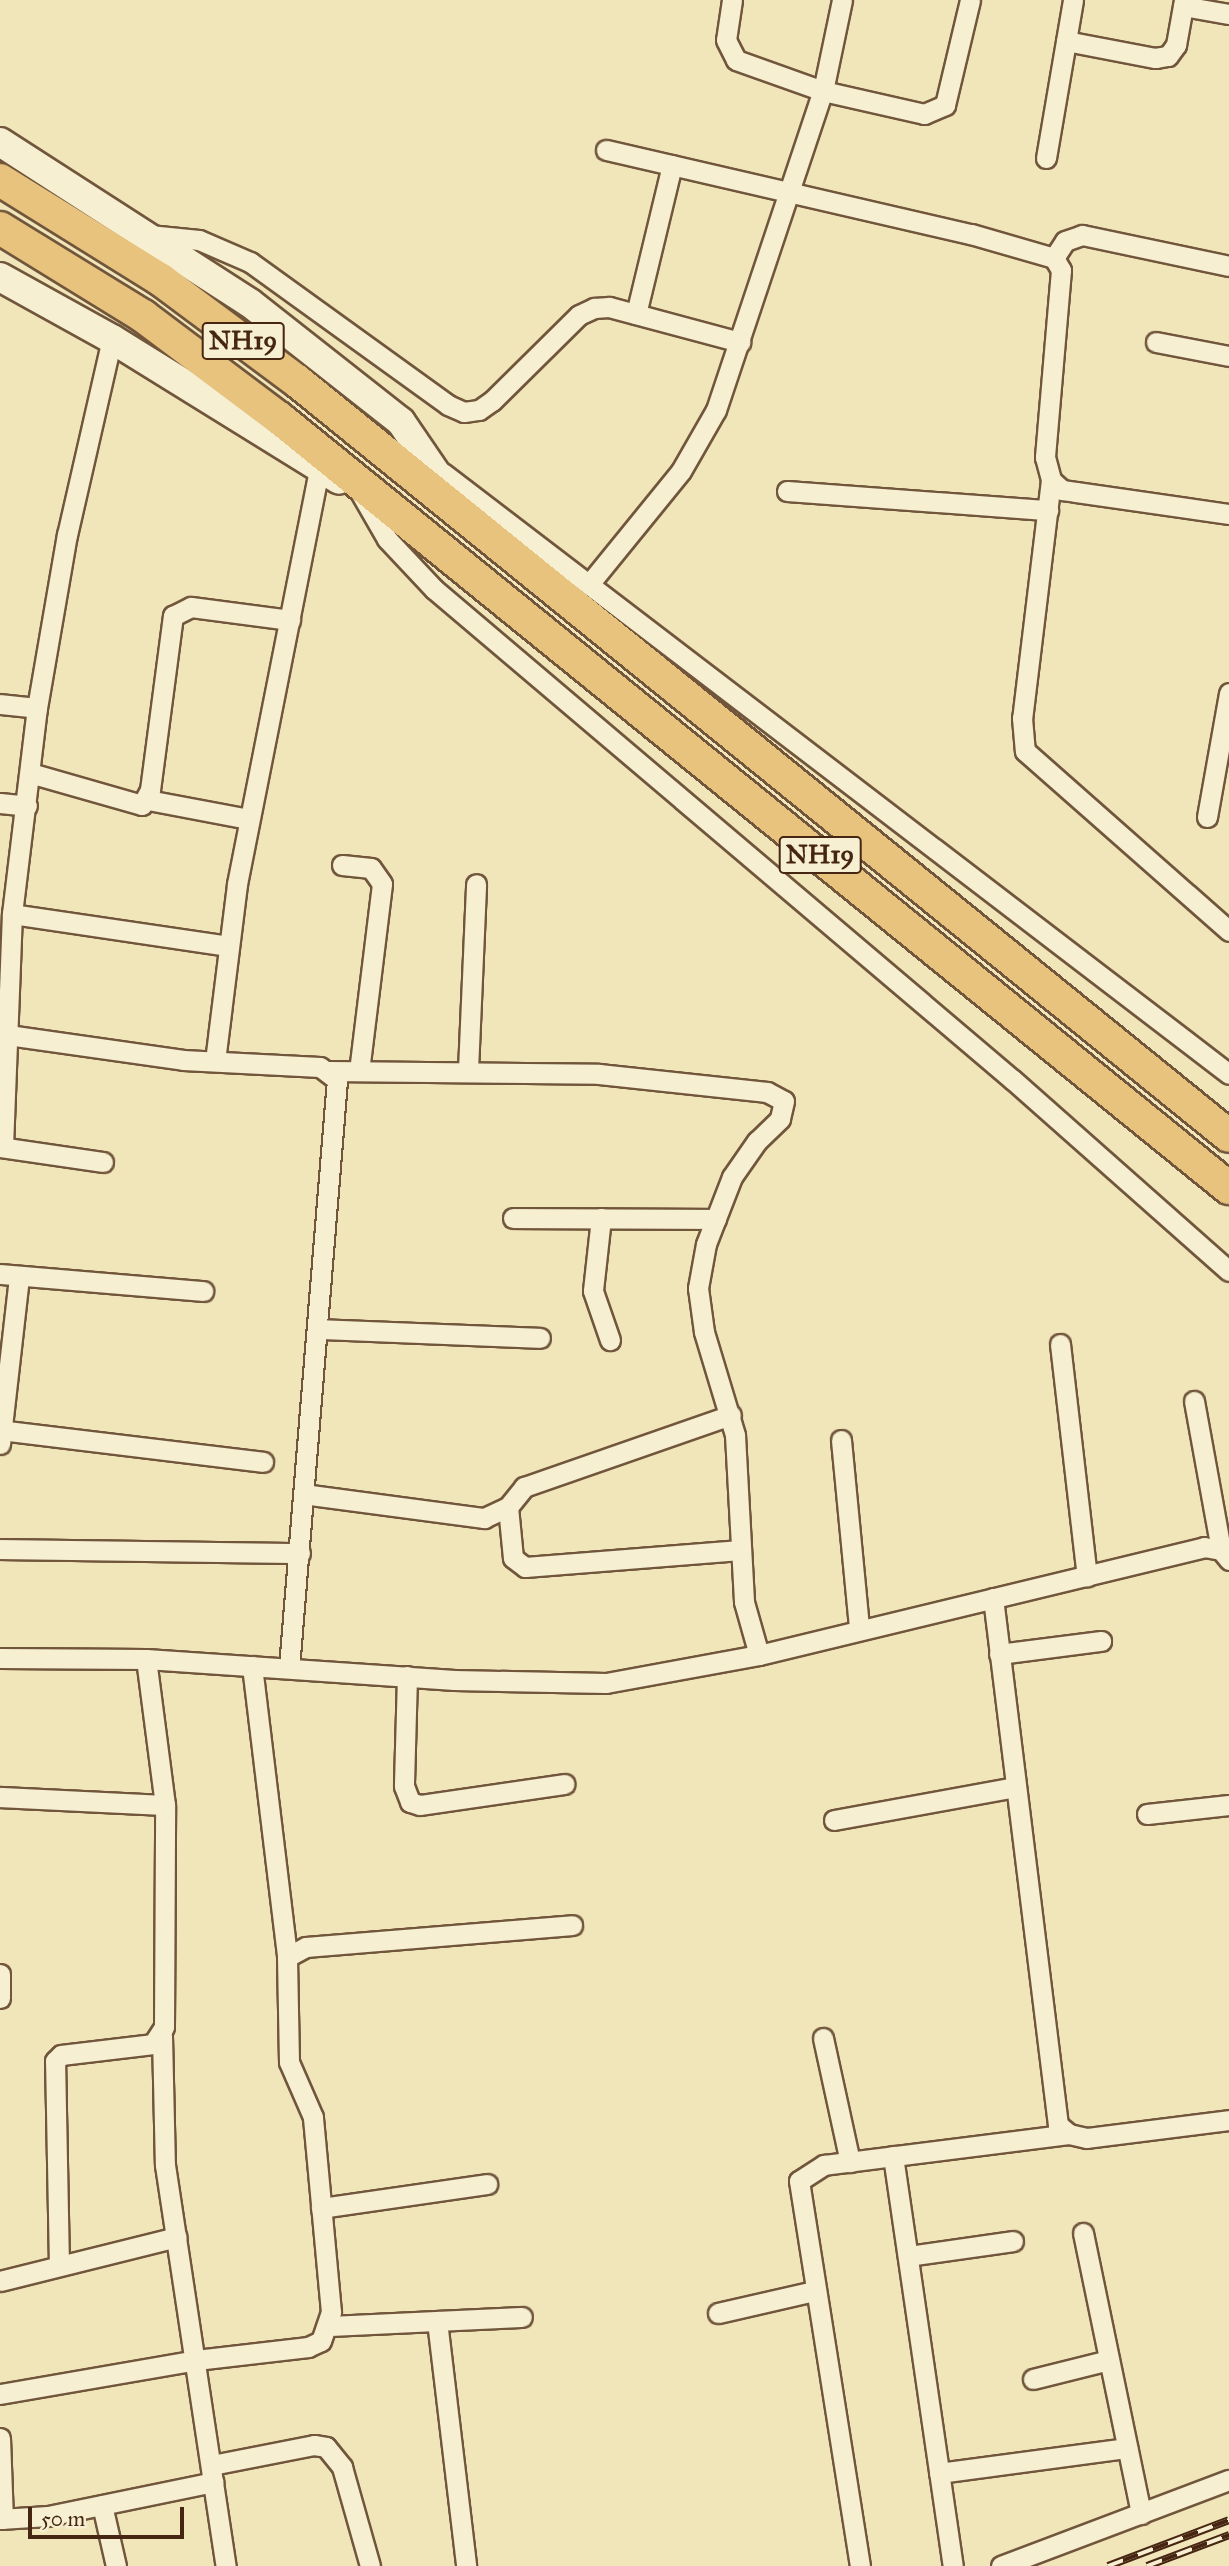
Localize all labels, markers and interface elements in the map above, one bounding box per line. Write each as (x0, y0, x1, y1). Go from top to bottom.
road number: NH19 (201, 318, 285, 364)
road number: NH19 (778, 832, 862, 877)
scale bar (32, 2492, 187, 2536)
text: 50 m (41, 2506, 85, 2532)

